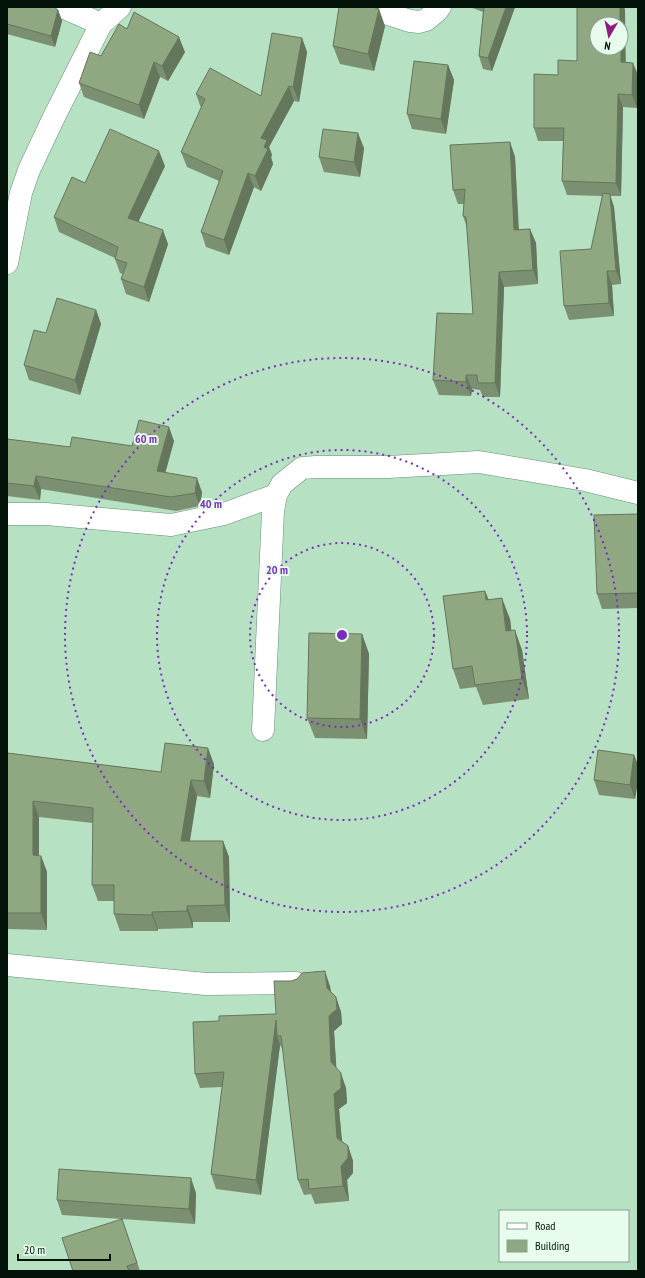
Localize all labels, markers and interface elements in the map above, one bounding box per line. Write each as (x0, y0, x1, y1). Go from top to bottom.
north arrow (589, 16, 629, 56)
text: N (603, 38, 611, 53)
text: 60 m (135, 431, 157, 446)
text: 40 m (200, 496, 222, 511)
text: 20 m (266, 562, 288, 577)
centre of rings (335, 628, 349, 642)
legend (499, 1210, 629, 1262)
text: Road (535, 1218, 555, 1233)
scale bar (18, 1236, 110, 1262)
text: Building (535, 1238, 570, 1253)
text: 20 m (24, 1242, 45, 1257)

